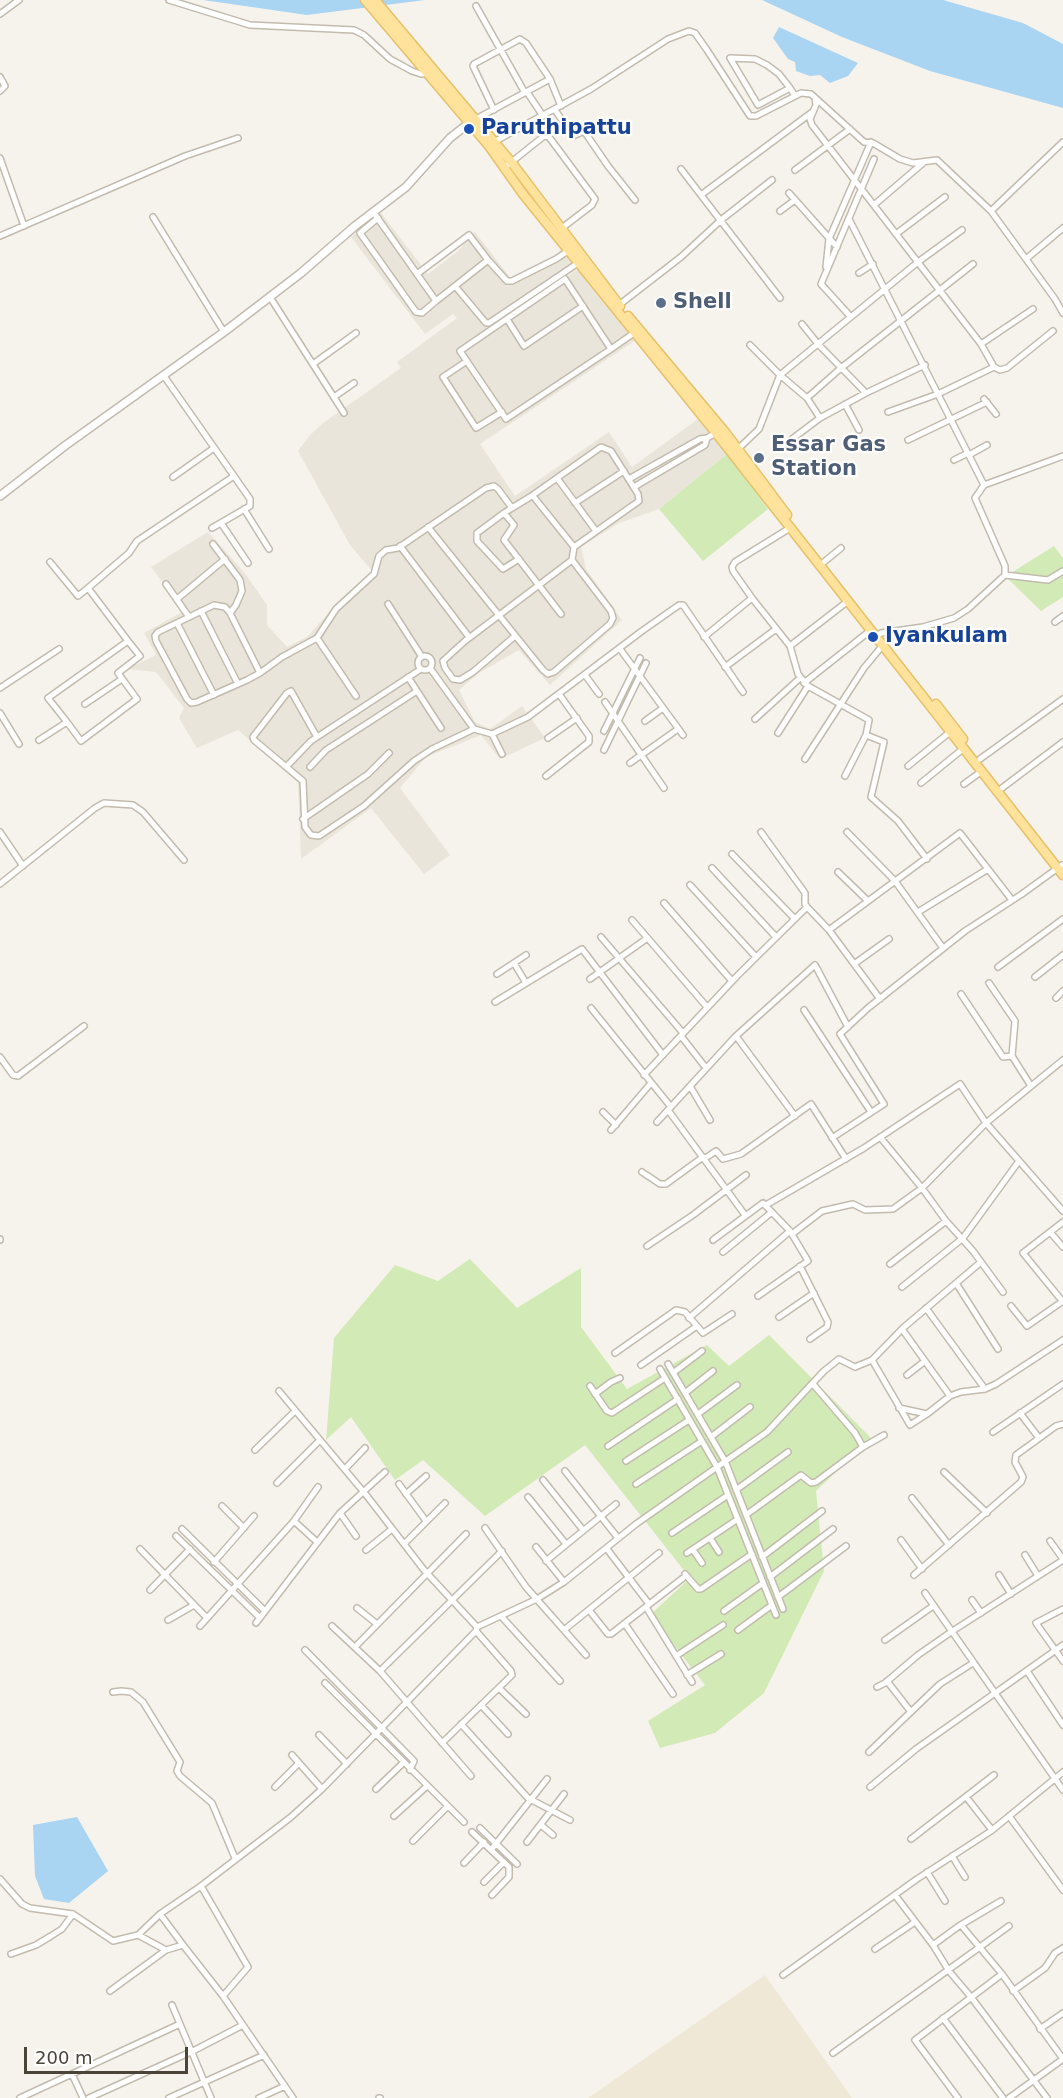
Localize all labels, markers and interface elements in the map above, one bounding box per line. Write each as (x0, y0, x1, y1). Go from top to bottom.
place label: Paruthipattu (481, 116, 632, 142)
marker: Paruthipattu (462, 122, 476, 136)
place label: Shell (673, 290, 732, 316)
marker: Shell (654, 296, 668, 310)
place label: Essar Gas Station (771, 433, 886, 483)
marker: Essar Gas Station (752, 451, 766, 465)
place label: Iyankulam (885, 624, 1008, 650)
marker: Iyankulam (866, 630, 880, 644)
scale bar (27, 2035, 190, 2073)
text: 200 m (35, 2047, 93, 2068)

